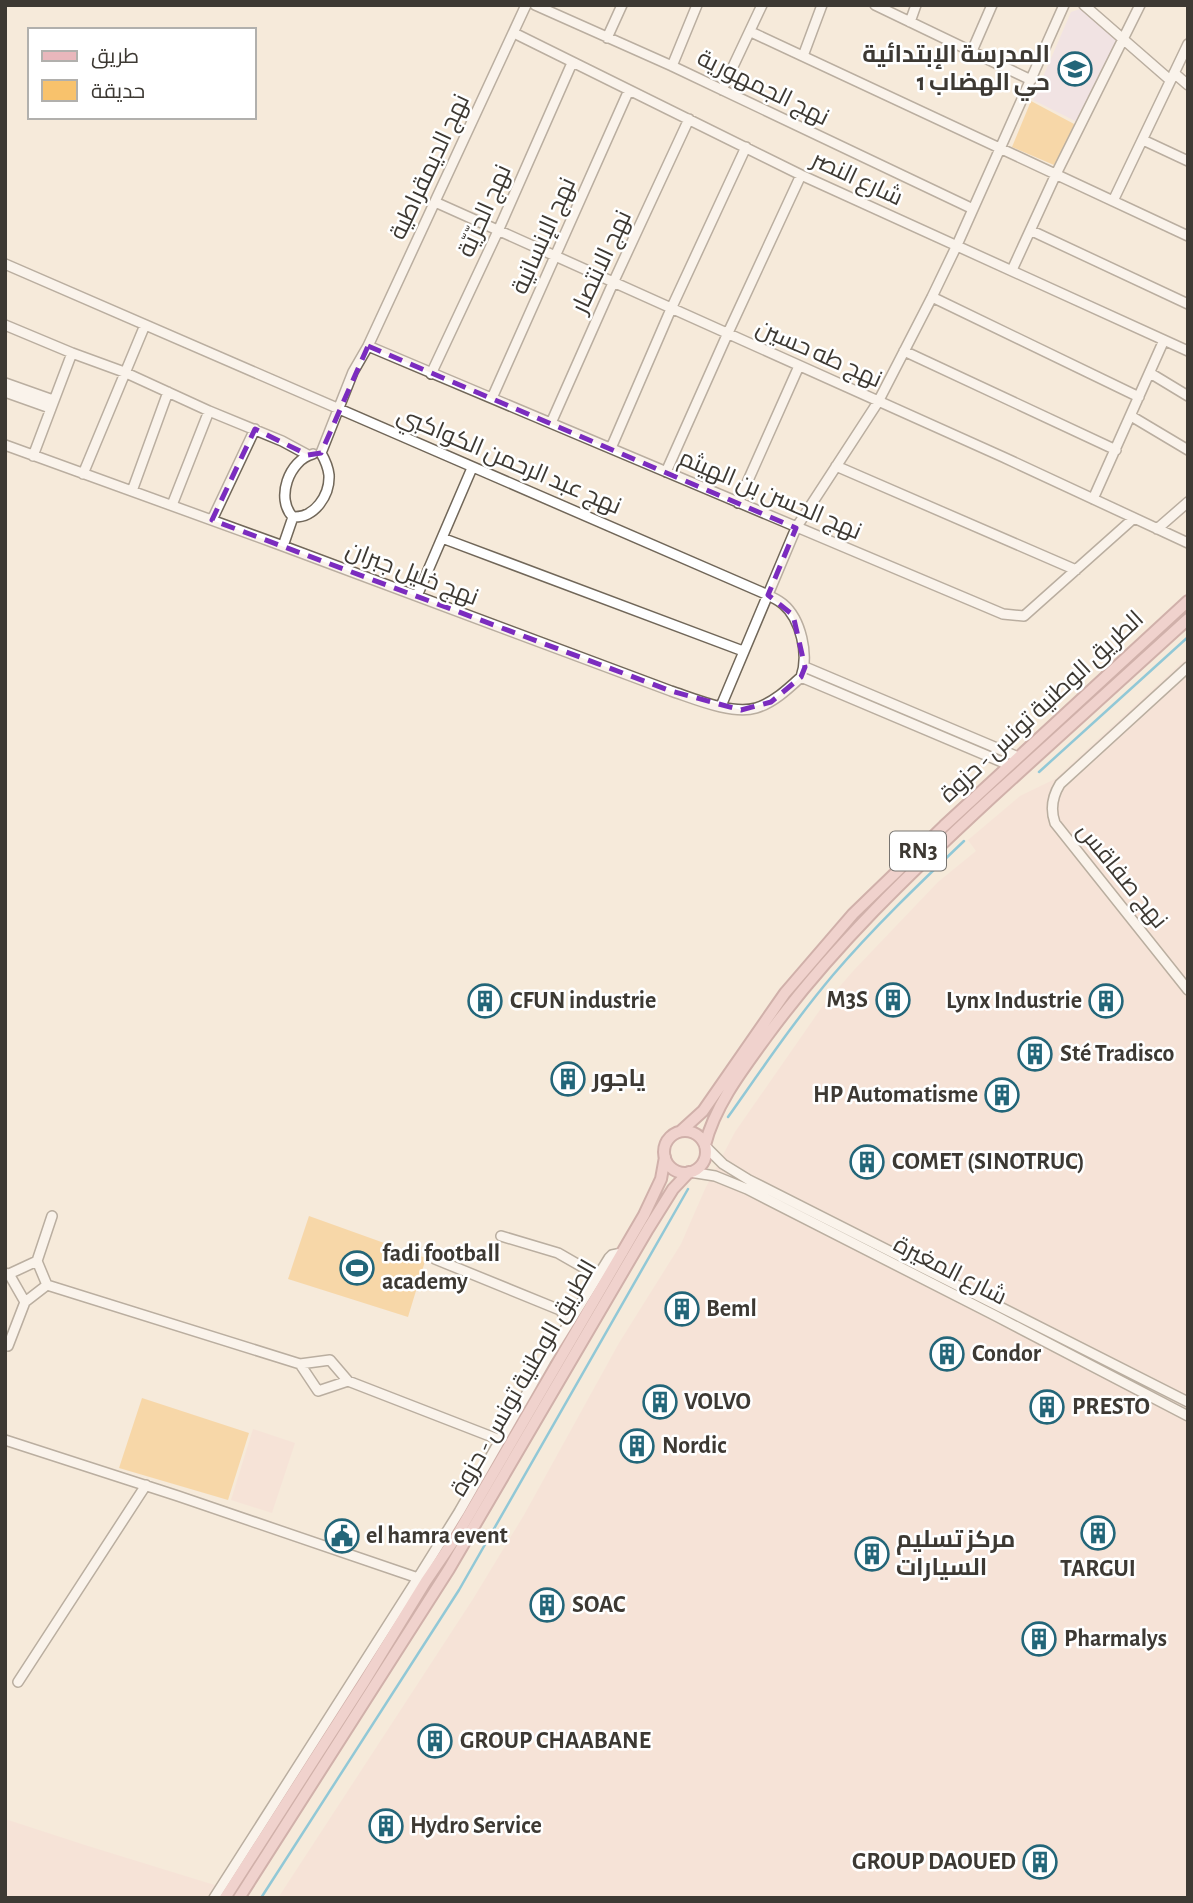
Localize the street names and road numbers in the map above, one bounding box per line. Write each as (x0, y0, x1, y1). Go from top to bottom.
street label: نهج الجمهورية (692, 46, 833, 133)
street label: نهج الديمقراطية (386, 91, 477, 245)
street label: شارع النصر (805, 146, 907, 213)
street label: نهج الحرّيّة (454, 161, 519, 262)
street label: نهج الإنسانية (508, 174, 583, 299)
street label: نهج الانتصار (567, 207, 639, 320)
street label: نهج طه حسين (751, 316, 885, 395)
street label: نهج عبد الرحمن الكواكبي (391, 403, 624, 525)
street label: نهج الحسن بن الهيثم (674, 445, 865, 547)
street label: نهج خليل جبران (341, 538, 482, 613)
street label: الطريق الوطنية تونس - حزوة (936, 607, 1150, 809)
street label: نهج صفاقس (1070, 819, 1172, 935)
road number: RN3 (890, 832, 946, 870)
street label: شارع المغيرة (888, 1231, 1011, 1312)
street label: الطريق الوطنية تونس - حزوة (447, 1256, 603, 1501)

